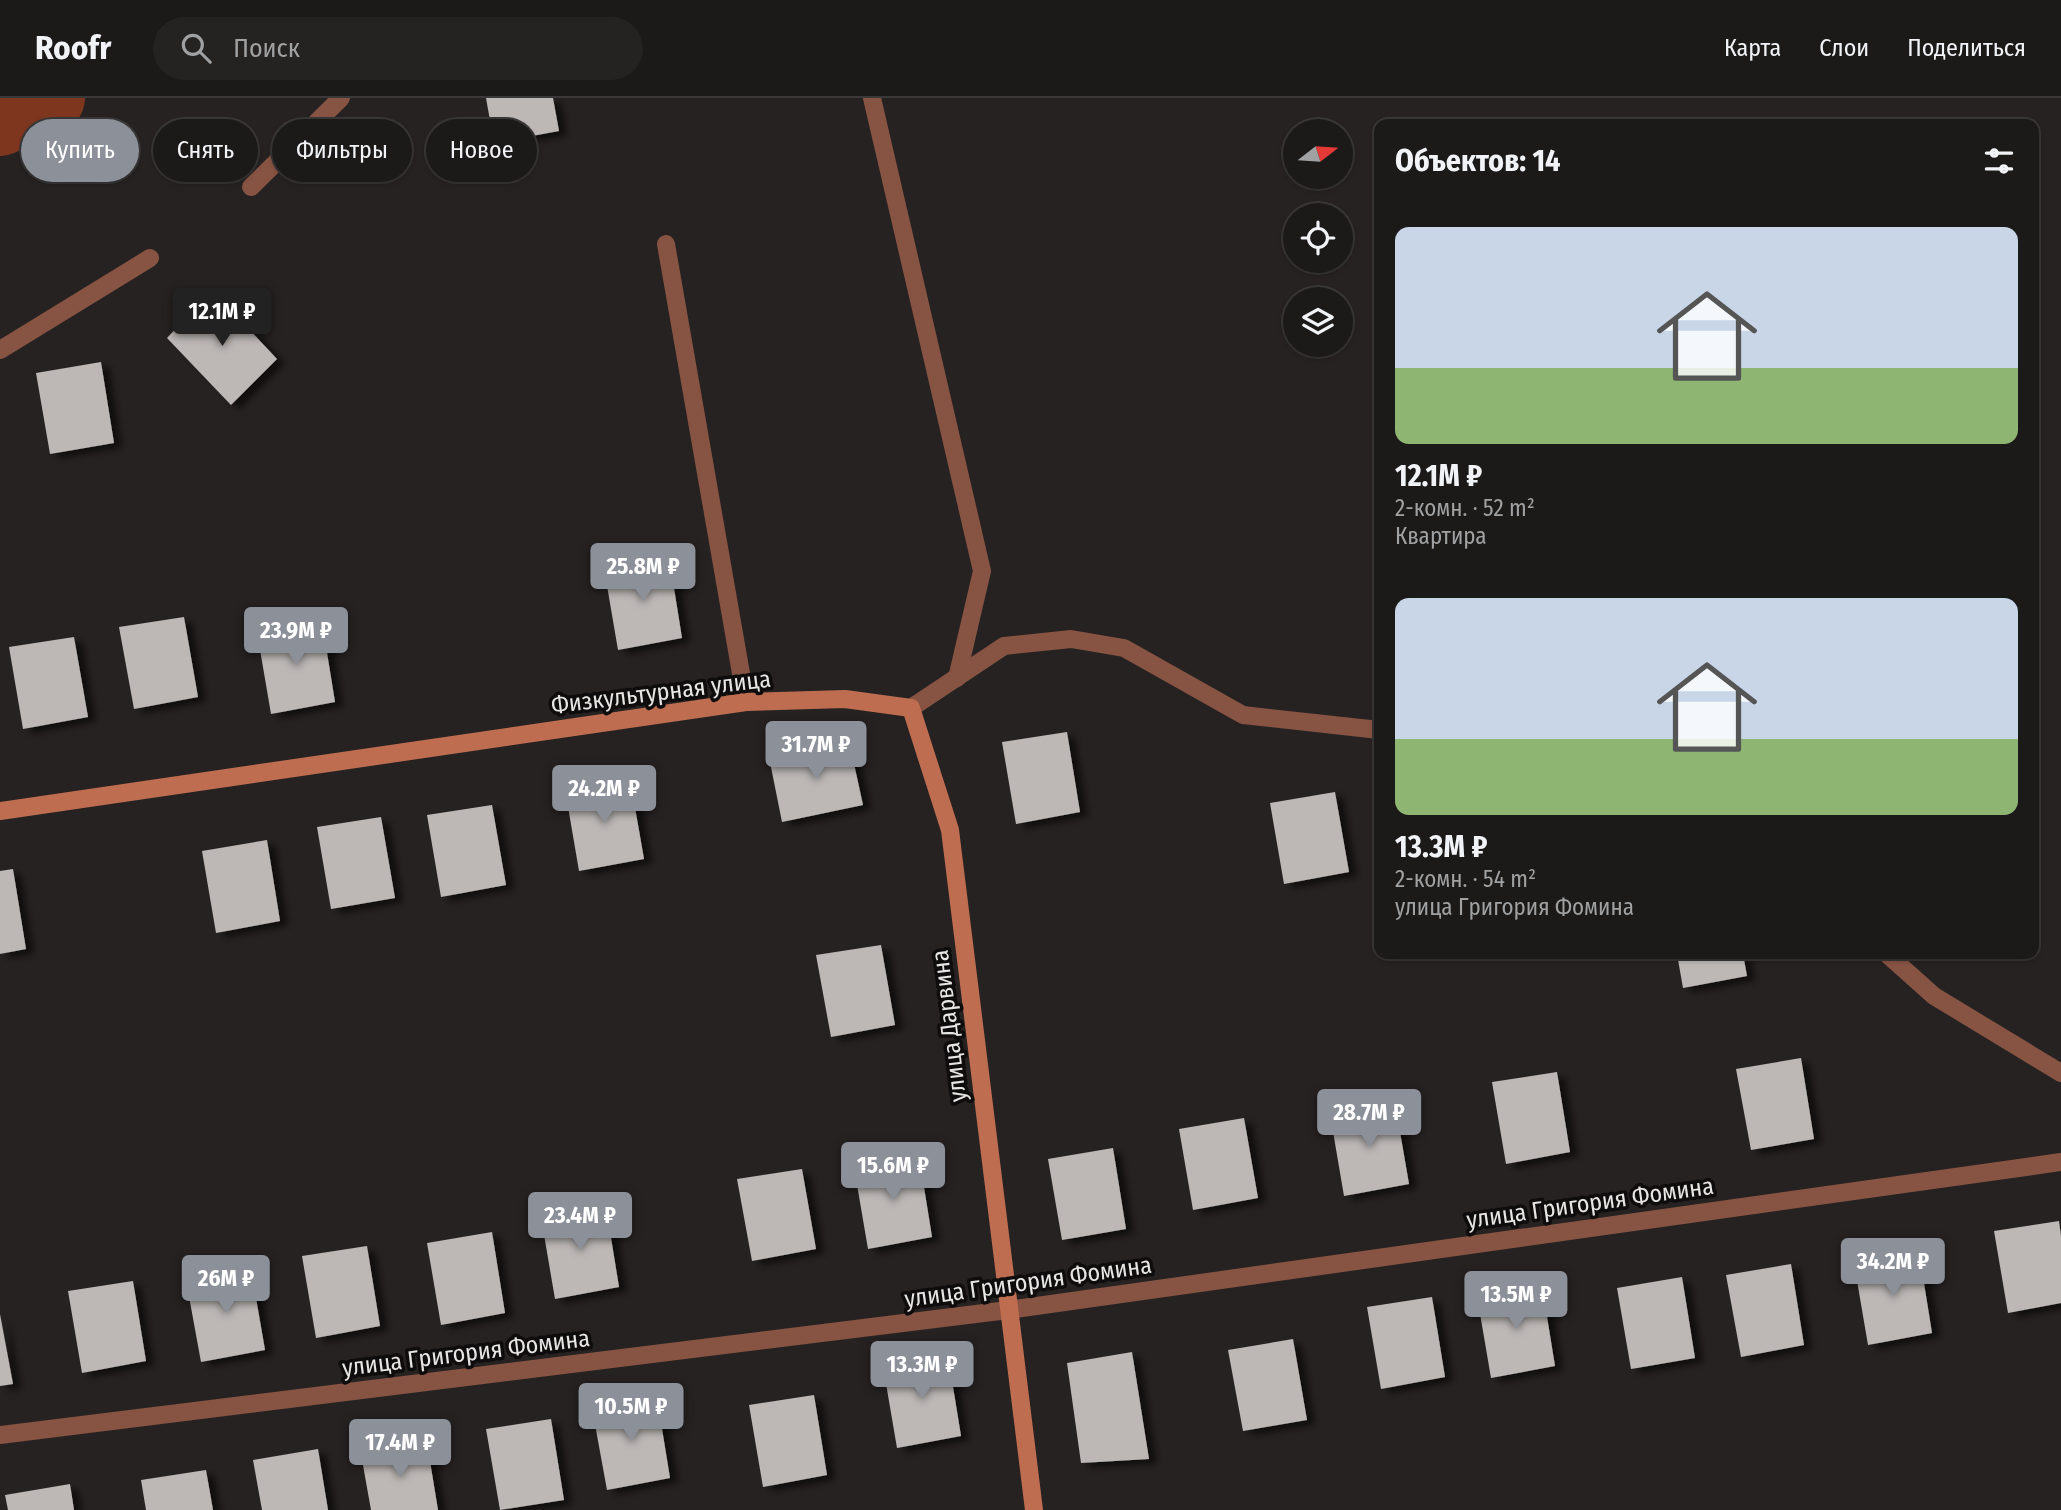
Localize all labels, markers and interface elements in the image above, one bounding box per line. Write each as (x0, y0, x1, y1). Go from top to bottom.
search box (153, 17, 643, 80)
text: Roofr (35, 28, 111, 68)
icon: search (177, 29, 215, 67)
text: Поиск (233, 33, 300, 64)
text: Карта (1724, 34, 1781, 62)
text: Слои (1819, 34, 1869, 62)
text: Поделиться (1907, 34, 2026, 62)
chip: Купить (21, 119, 139, 182)
chip: Снять (153, 119, 258, 182)
chip: Фильтры (272, 119, 412, 182)
chip: Новое (426, 119, 537, 182)
north arrow (1283, 119, 1353, 189)
map controls (1283, 119, 1353, 357)
icon: filters (1980, 142, 2018, 180)
text: Объектов: 14 (1395, 143, 1561, 179)
button: locate (1283, 203, 1353, 273)
icon: home (1644, 273, 1770, 399)
button: layers (1283, 287, 1353, 357)
pin: 12.1M ₽ (157, 288, 287, 348)
text: 12.1M ₽ (189, 297, 255, 325)
text: 12.1M ₽ (1395, 458, 1482, 494)
text: 2-комн. · 52 m² (1395, 494, 1535, 522)
text: Квартира (1395, 522, 1487, 550)
pin: 25.8M ₽ (578, 544, 708, 603)
text: 25.8M ₽ (606, 552, 680, 580)
pin: 23.9M ₽ (231, 608, 361, 667)
text: 23.9M ₽ (260, 616, 332, 644)
icon: home (1644, 644, 1770, 770)
street label: Физкультурная улица (550, 665, 772, 719)
pin: 31.7M ₽ (751, 722, 881, 781)
text: 31.7M ₽ (782, 730, 851, 758)
pin: 24.2M ₽ (539, 766, 669, 825)
text: 24.2M ₽ (568, 774, 640, 802)
text: 13.3M ₽ (1395, 829, 1488, 865)
text: 2-комн. · 54 m² (1395, 865, 1536, 893)
text: улица Григория Фомина (1395, 893, 1634, 921)
street label: улица Дарвина (926, 948, 972, 1104)
pin: 28.7M ₽ (1304, 1090, 1434, 1149)
text: 28.7M ₽ (1333, 1098, 1405, 1126)
pin: 15.6M ₽ (828, 1142, 958, 1202)
text: 15.6M ₽ (857, 1151, 929, 1179)
street label: улица Григория Фомина (1465, 1172, 1715, 1234)
pin: 23.4M ₽ (515, 1192, 645, 1252)
text: 23.4M ₽ (544, 1201, 616, 1229)
pin: 34.2M ₽ (1828, 1238, 1958, 1298)
text: 34.2M ₽ (1857, 1247, 1929, 1275)
street label: улица Григория Фомина (903, 1251, 1153, 1313)
pin: 26M ₽ (177, 1256, 275, 1315)
text: 26M ₽ (198, 1264, 254, 1292)
pin: 13.5M ₽ (1451, 1272, 1581, 1331)
text: 13.5M ₽ (1480, 1280, 1552, 1308)
street label: улица Григория Фомина (341, 1324, 591, 1382)
pin: 13.3M ₽ (857, 1342, 987, 1401)
text: 13.3M ₽ (887, 1350, 957, 1378)
pin: 10.5M ₽ (566, 1384, 696, 1443)
text: 10.5M ₽ (595, 1392, 667, 1420)
pin: 17.4M ₽ (335, 1420, 465, 1479)
text: 17.4M ₽ (365, 1428, 435, 1456)

